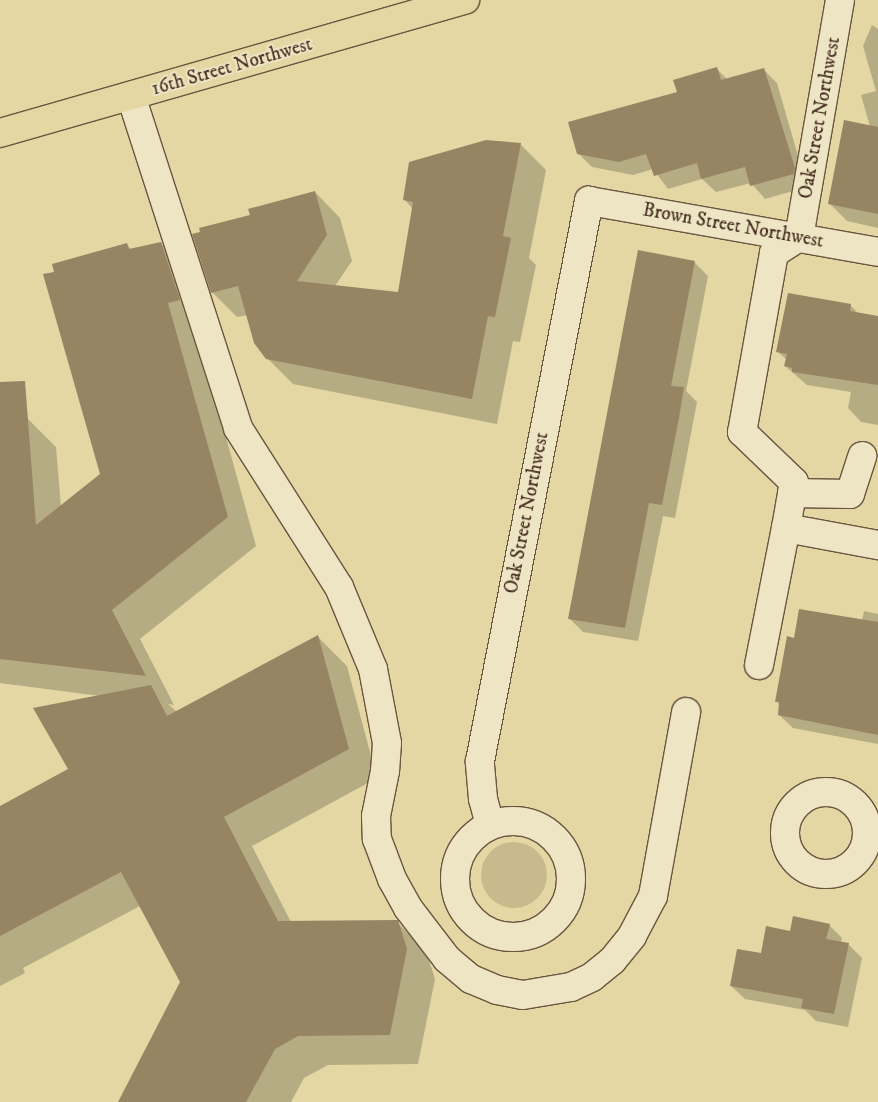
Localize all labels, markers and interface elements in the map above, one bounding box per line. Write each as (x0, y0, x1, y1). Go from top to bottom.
street label: 16th Street Northwest (149, 33, 315, 101)
street label: Oak Street Northwest (795, 35, 845, 201)
street label: Brown Street Northwest (641, 199, 825, 253)
street label: Oak Street Northwest (500, 430, 554, 596)

